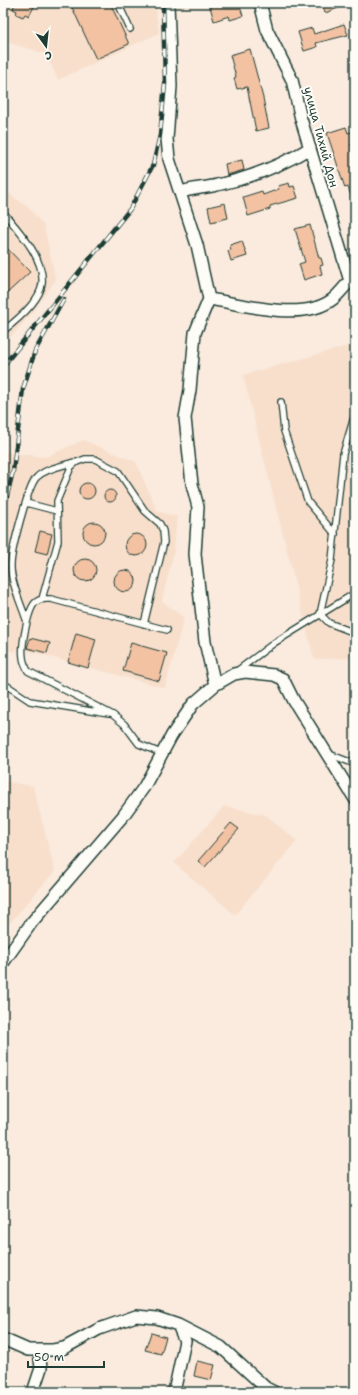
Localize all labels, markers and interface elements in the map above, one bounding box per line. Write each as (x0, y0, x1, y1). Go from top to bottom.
north arrow (26, 26, 66, 66)
text: С (43, 47, 54, 63)
street label: улица Тихий Дон (300, 85, 342, 189)
scale bar (28, 1343, 104, 1369)
text: 50 m (34, 1349, 64, 1365)

